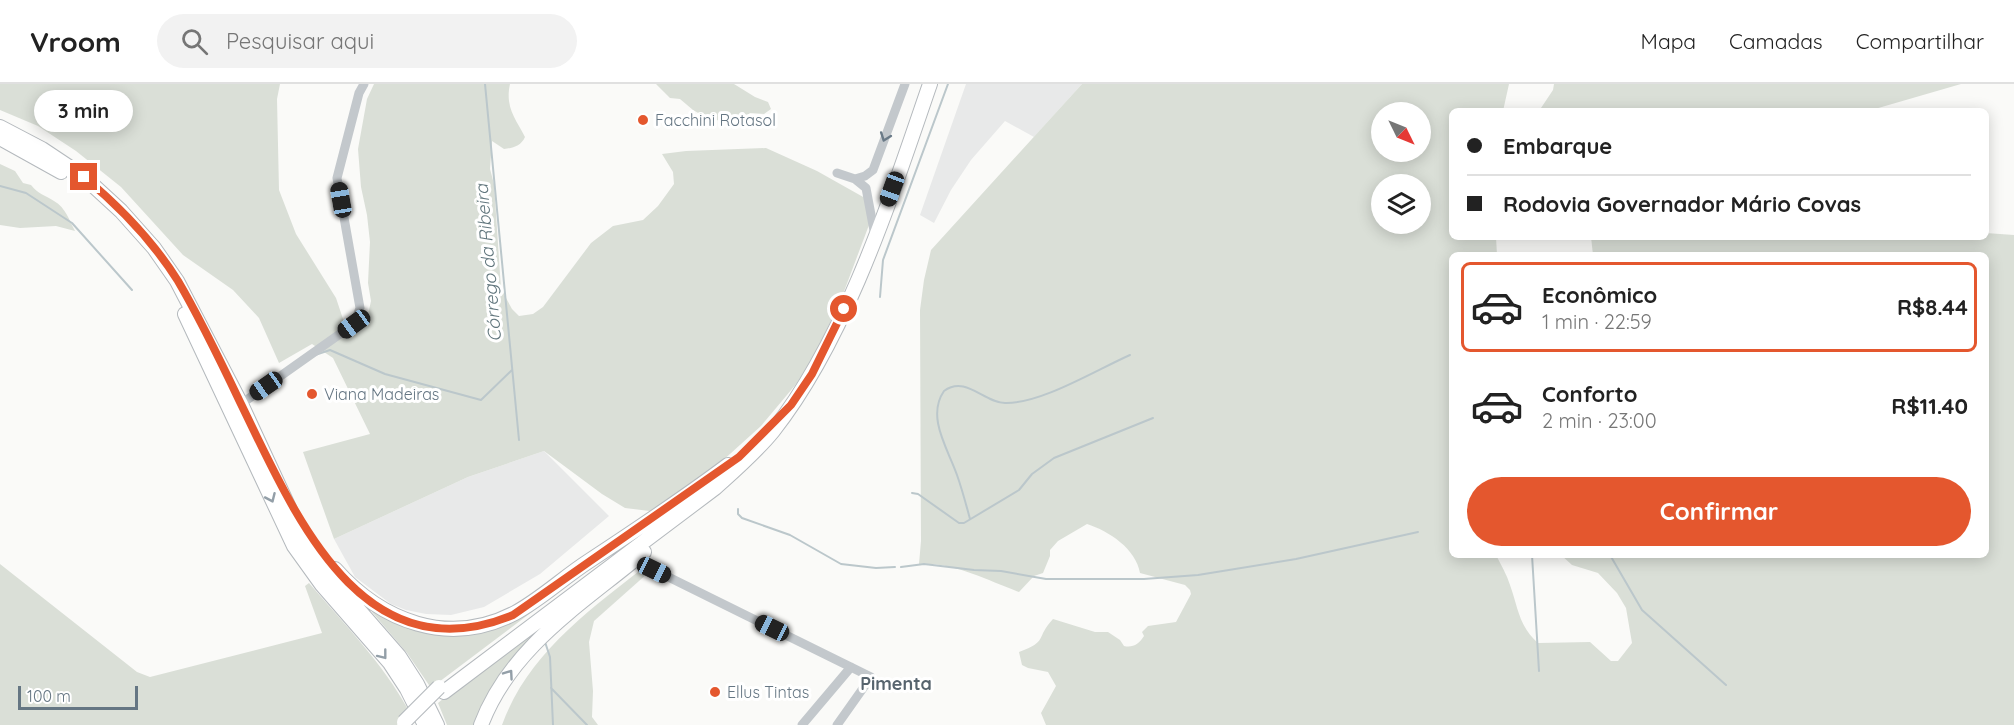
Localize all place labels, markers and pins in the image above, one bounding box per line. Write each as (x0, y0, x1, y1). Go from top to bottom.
place label: Facchini Rotasol (655, 110, 776, 130)
marker: Facchini Rotasol (636, 113, 650, 127)
place label: Viana Madeiras (324, 384, 439, 404)
marker: Viana Madeiras (305, 387, 319, 401)
place label: Ellus Tintas (727, 682, 809, 702)
marker: Ellus Tintas (708, 685, 722, 699)

